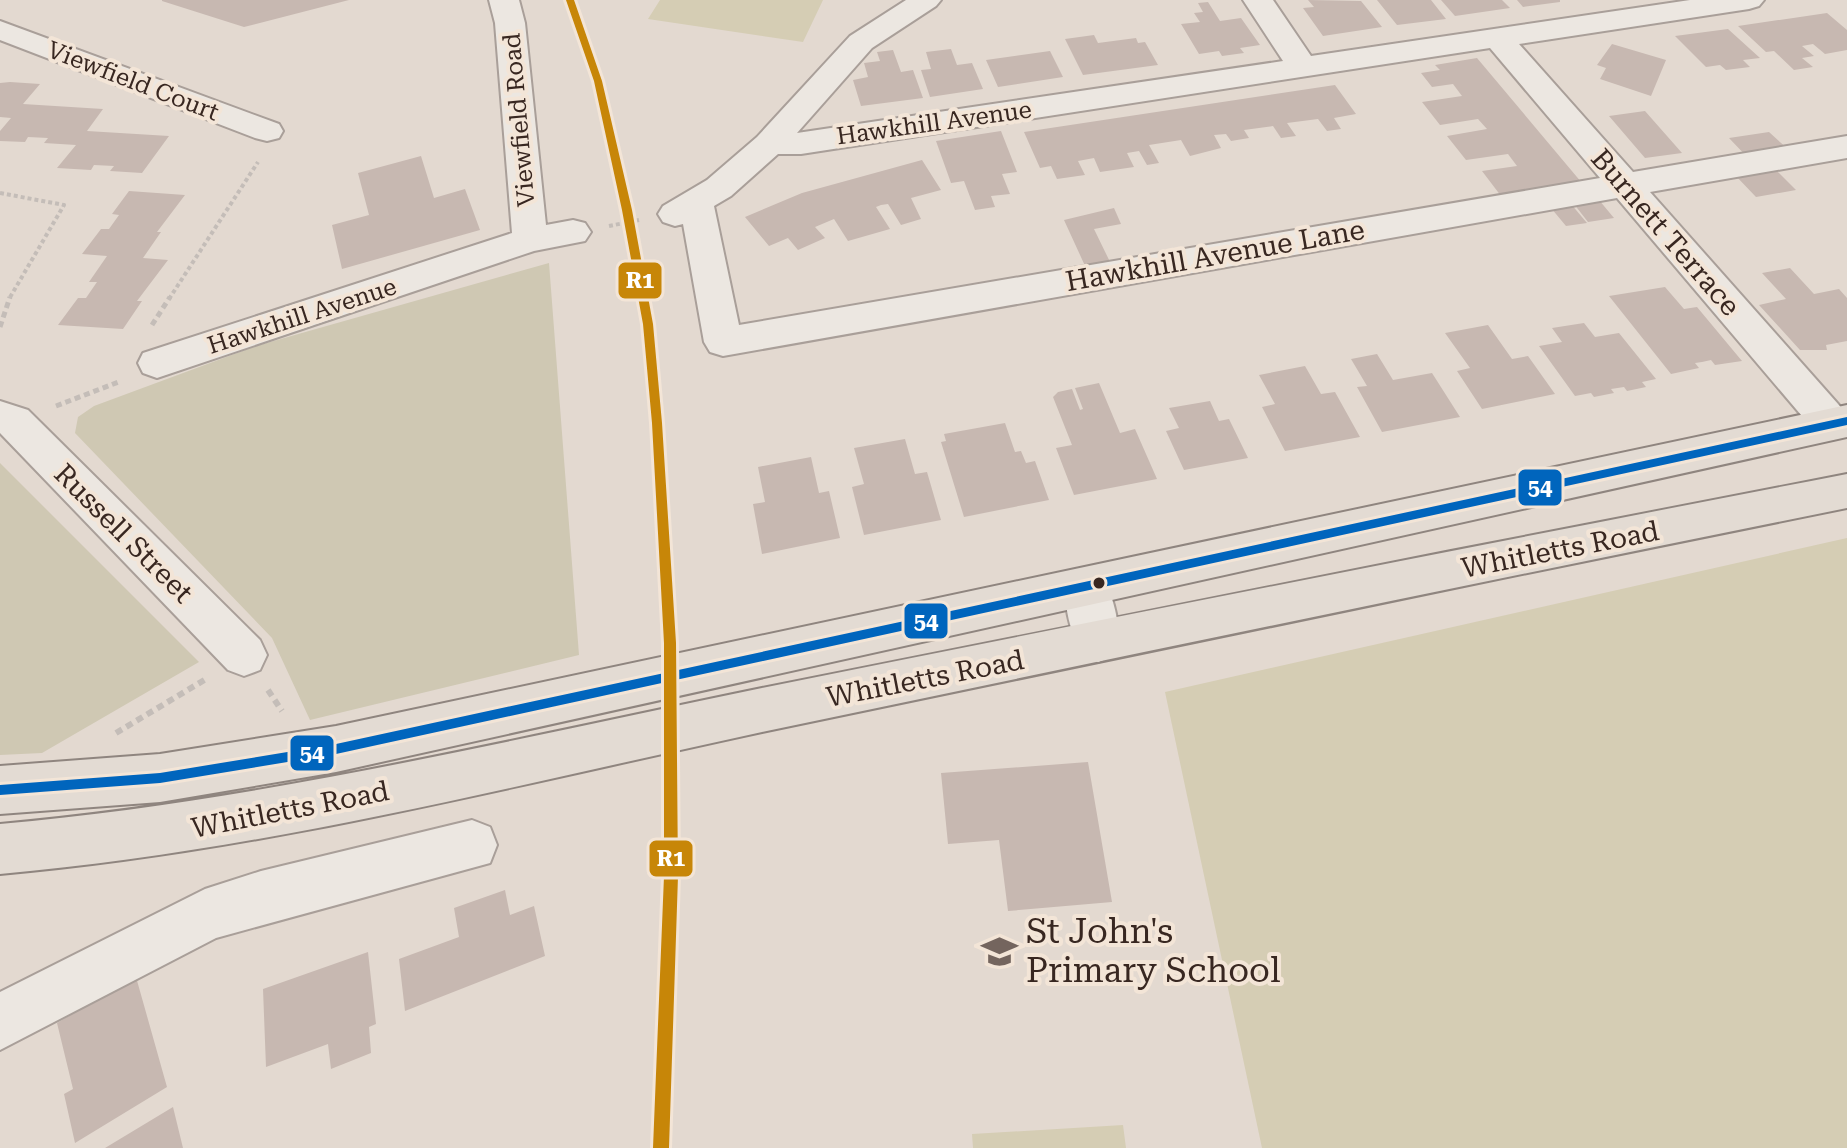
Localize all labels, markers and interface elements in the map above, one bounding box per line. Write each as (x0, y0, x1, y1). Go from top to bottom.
street label: Viewfield Road (497, 32, 541, 208)
street label: Viewfield Court (43, 35, 223, 127)
street label: Hawkhill Avenue (835, 95, 1033, 151)
street label: Burnett Terrace (1584, 142, 1747, 322)
street label: Hawkhill Avenue Lane (1063, 213, 1367, 298)
line badge: R1 (617, 261, 663, 300)
text: R1 (626, 268, 654, 293)
street label: Hawkhill Avenue (204, 272, 400, 360)
street label: Russell Street (47, 457, 200, 610)
line badge: 54 (1517, 468, 1563, 507)
text: 54 (1528, 475, 1553, 500)
street label: Whitletts Road (1458, 514, 1662, 585)
unlabelled marker (1091, 575, 1107, 591)
line badge: 54 (903, 602, 949, 640)
text: 54 (914, 609, 939, 634)
street label: Whitletts Road (823, 643, 1027, 714)
line badge: 54 (289, 734, 335, 772)
text: 54 (300, 741, 325, 766)
street label: Whitletts Road (188, 774, 392, 845)
line badge: R1 (648, 839, 694, 878)
text: R1 (657, 846, 685, 871)
place label: St John's Primary School (1026, 911, 1281, 990)
school or university icon: St John's Primary School (981, 932, 1019, 970)

